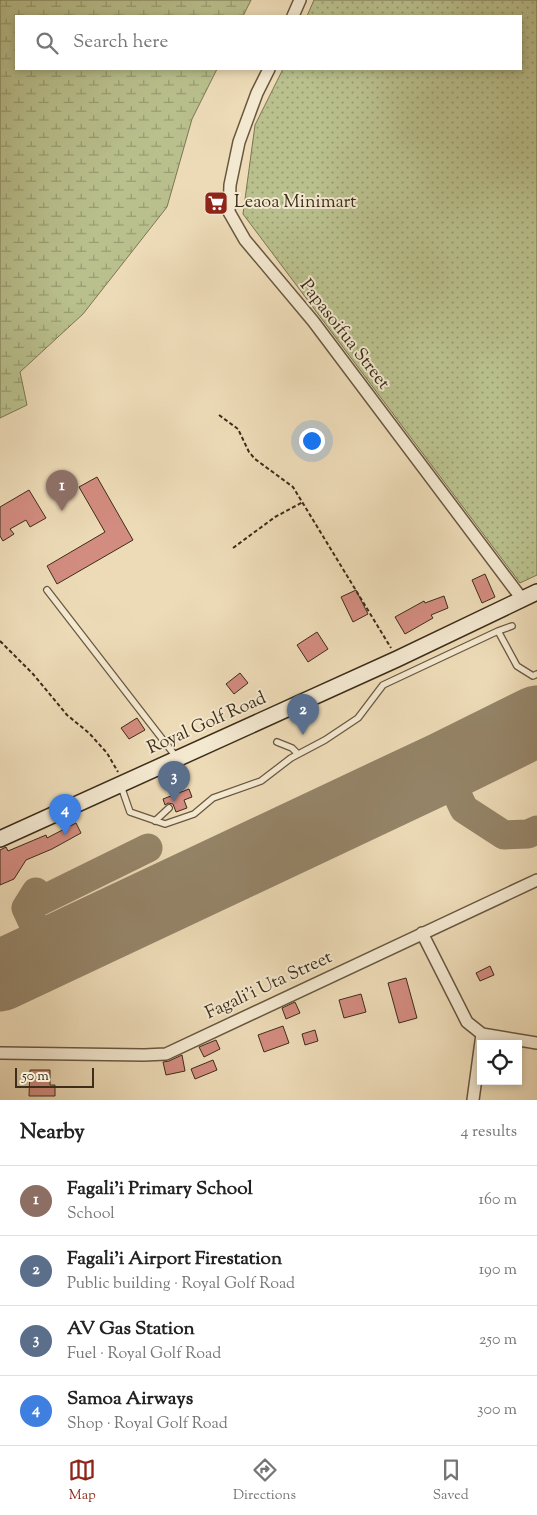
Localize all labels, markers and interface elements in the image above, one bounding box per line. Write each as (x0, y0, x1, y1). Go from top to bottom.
search box (15, 15, 522, 70)
icon: search (33, 29, 61, 57)
text: Search here (73, 29, 168, 56)
supermarket icon: Leaoa Minimart (203, 190, 229, 216)
place label: Leaoa Minimart (234, 190, 357, 216)
street label: Papasoifua Street (293, 274, 395, 396)
your location (299, 428, 325, 454)
pin: 1 (46, 470, 78, 511)
street label: Royal Golf Road (143, 686, 271, 762)
pin: 2 (287, 694, 319, 735)
pin: 3 (158, 761, 190, 802)
pin: 4 (49, 794, 81, 835)
street label: Fagali'i Uta Street (201, 945, 337, 1027)
map controls (477, 1040, 522, 1085)
button: locate (477, 1040, 522, 1085)
scale bar (15, 1065, 94, 1088)
text: 50 m (22, 1067, 49, 1087)
text: Nearby (20, 1118, 85, 1148)
text: 4 results (461, 1121, 517, 1144)
text: Fagali'i Primary School (67, 1176, 253, 1203)
text: 1 (33, 1189, 39, 1212)
text: 160 m (479, 1189, 517, 1212)
text: School (67, 1203, 115, 1226)
text: Fagali'i Airport Firestation (67, 1246, 282, 1273)
text: 2 (32, 1259, 40, 1282)
text: 190 m (479, 1259, 517, 1282)
text: Public building · Royal Golf Road (67, 1273, 295, 1296)
text: AV Gas Station (67, 1316, 195, 1343)
text: 3 (33, 1329, 39, 1352)
text: 250 m (479, 1329, 517, 1352)
text: Fuel · Royal Golf Road (67, 1343, 221, 1366)
text: Samoa Airways (67, 1386, 193, 1413)
text: 4 (32, 1399, 40, 1422)
text: 300 m (477, 1399, 517, 1422)
text: Shop · Royal Golf Road (67, 1413, 228, 1436)
tab: Map (68, 1456, 96, 1506)
tab: Directions (233, 1456, 296, 1506)
tab: Saved (433, 1456, 469, 1506)

